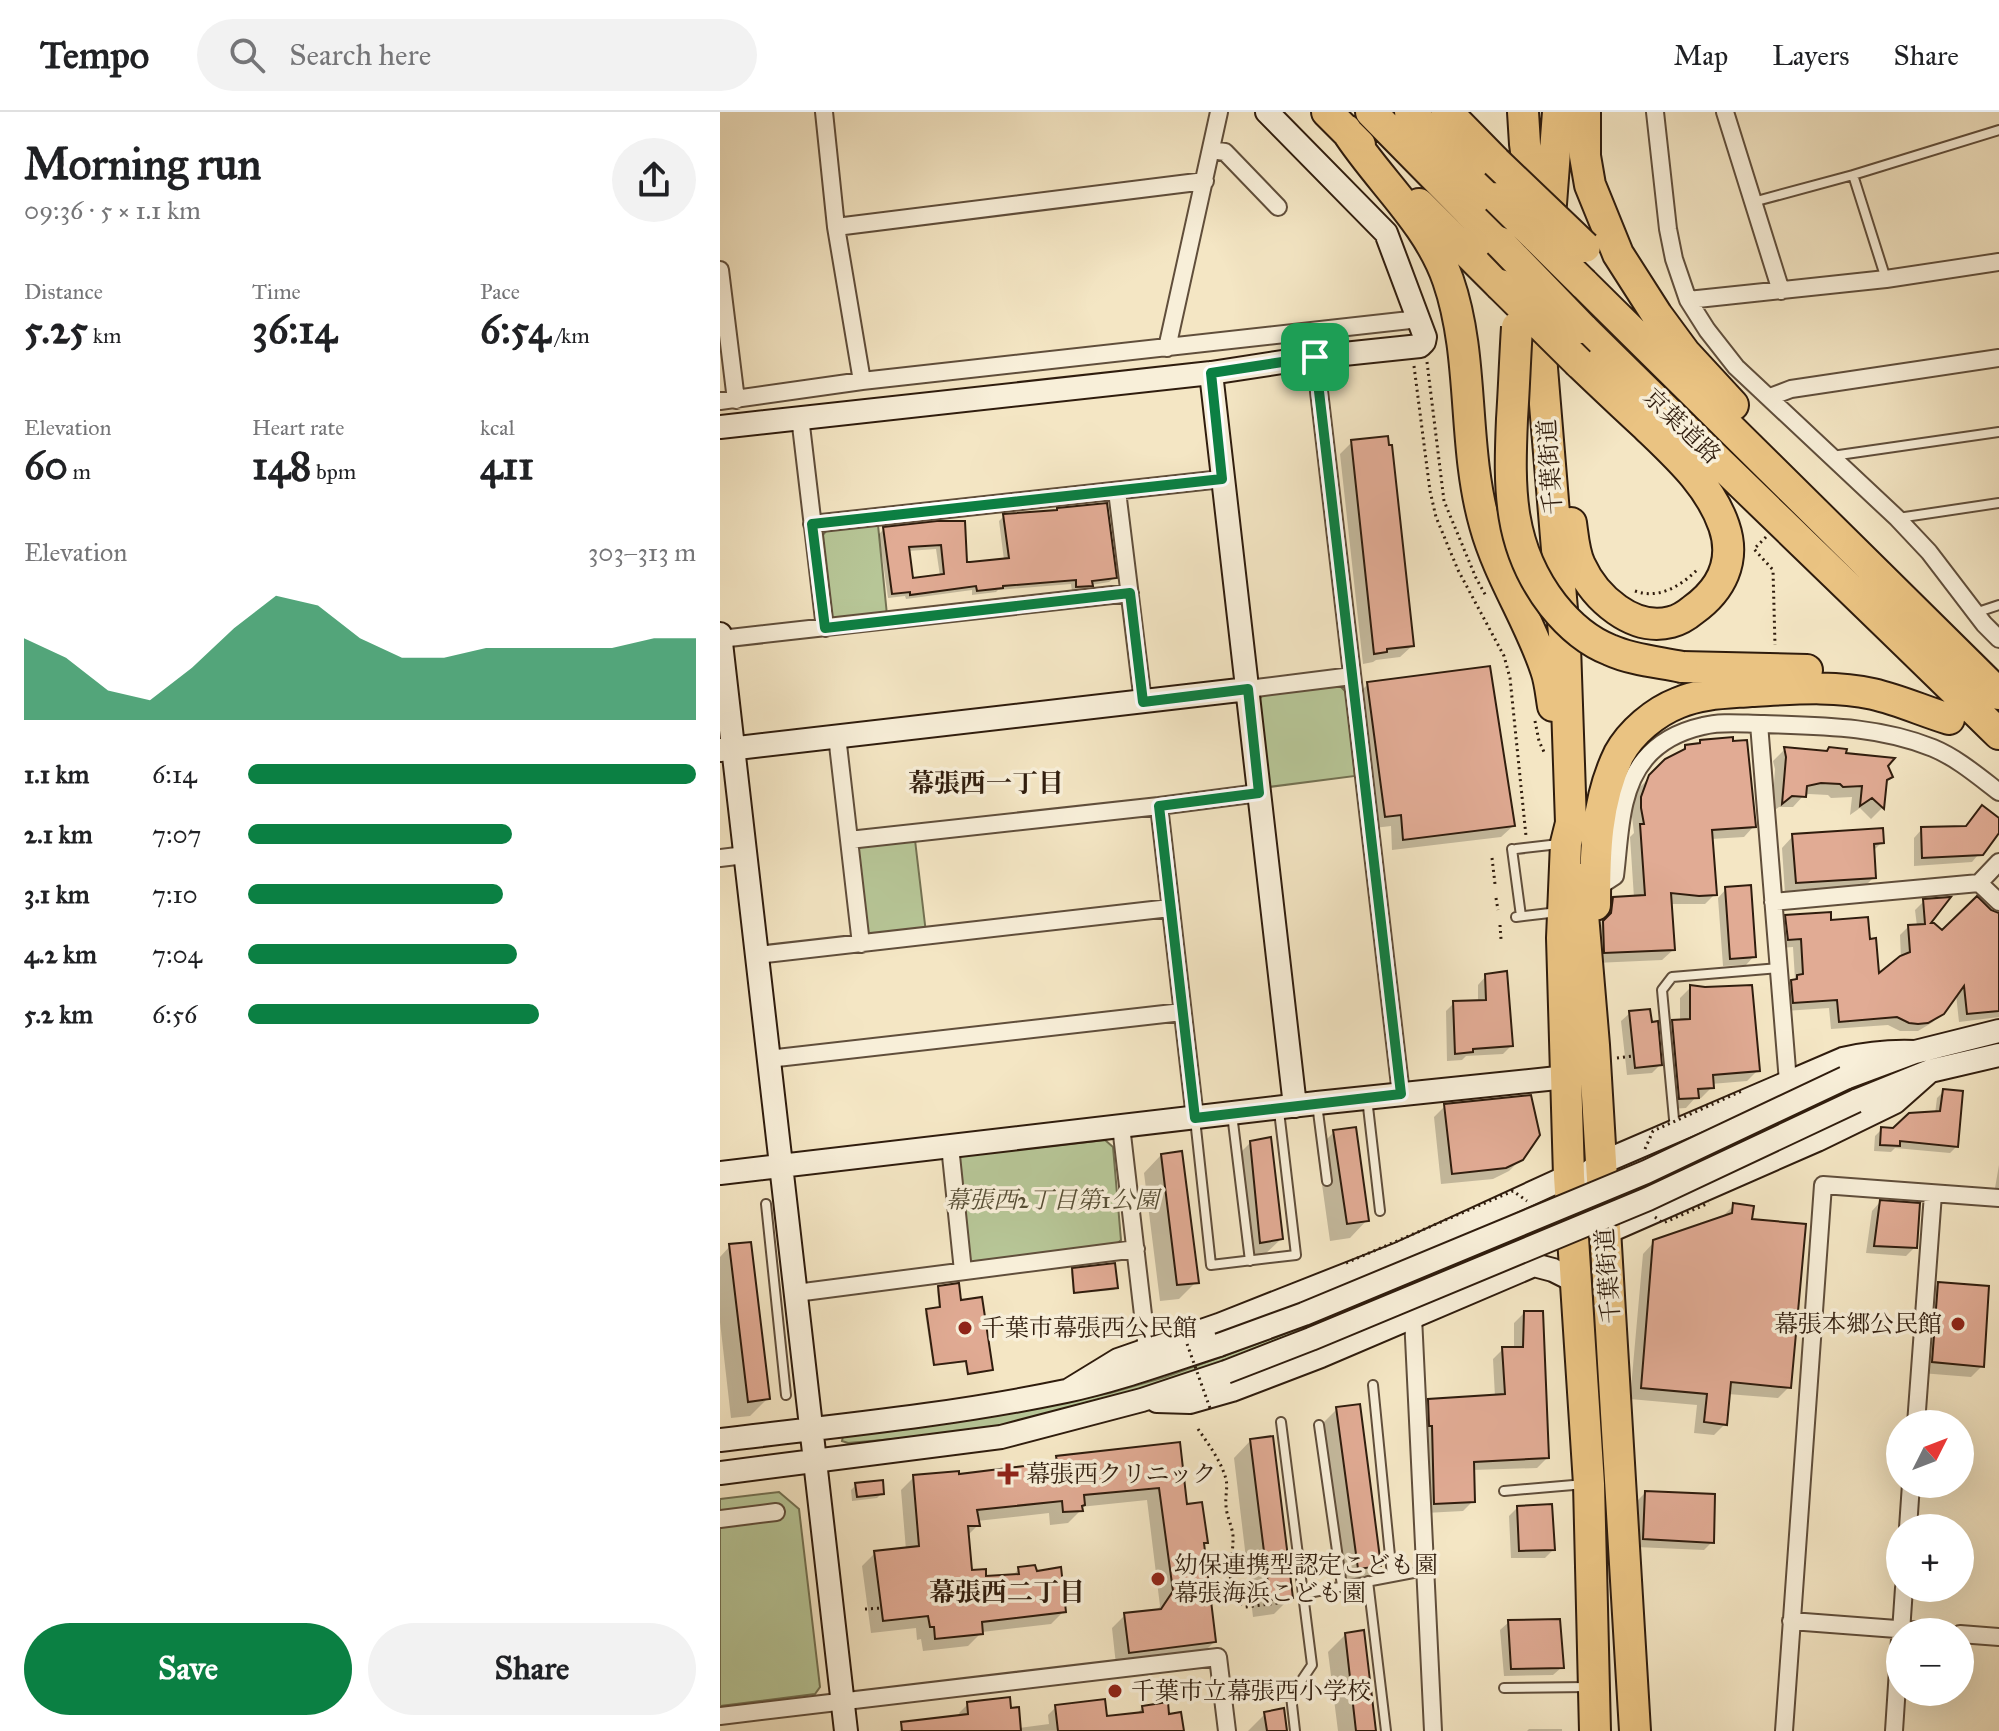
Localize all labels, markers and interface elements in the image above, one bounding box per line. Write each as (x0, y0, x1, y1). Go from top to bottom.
search box (197, 19, 757, 91)
text: Tempo (40, 32, 149, 78)
icon: search (225, 33, 269, 77)
text: Search here (289, 37, 431, 73)
text: Map (1673, 38, 1728, 73)
text: Layers (1772, 38, 1850, 73)
text: Share (1894, 38, 1959, 73)
text: Morning run (24, 137, 261, 191)
button: share (612, 138, 696, 222)
text: 09:36 · 5 × 1.1 km (24, 194, 201, 226)
text: Distance (24, 278, 103, 305)
text: Time (252, 278, 301, 305)
text: Pace (480, 278, 520, 305)
text: 5.25 (24, 305, 88, 354)
text: 36:14 (252, 305, 337, 354)
text: 6:54 (480, 305, 550, 354)
text: km (88, 322, 121, 349)
text: /km (550, 322, 590, 349)
pin (1281, 323, 1349, 391)
icon: arrive (1293, 335, 1337, 379)
street label: 京葉道路 (1637, 382, 1727, 470)
text: Elevation (24, 414, 111, 441)
text: Heart rate (252, 414, 345, 441)
text: kcal (480, 414, 515, 441)
street label: 千葉街道 (1532, 418, 1568, 516)
text: 60 (24, 441, 68, 490)
text: 148 (252, 441, 311, 490)
text: 411 (480, 441, 534, 490)
text: m (68, 458, 91, 485)
text: bpm (311, 458, 356, 485)
text: Elevation (24, 536, 127, 568)
text: 303–313 m (588, 536, 696, 568)
text: 1.1 km (24, 758, 89, 790)
text: 6:14 (152, 758, 197, 790)
district label: 幕張西一丁目 (908, 767, 1064, 799)
text: 2.1 km (24, 818, 93, 850)
text: 7:07 (152, 818, 201, 850)
text: 3.1 km (24, 878, 90, 910)
text: 7:10 (152, 878, 198, 910)
text: 4.2 km (24, 938, 97, 970)
text: 7:04 (152, 938, 202, 970)
text: 5.2 km (24, 998, 93, 1030)
text: 6:56 (152, 998, 197, 1030)
park label: 幕張西2丁目第1公園 (945, 1185, 1163, 1215)
street label: 千葉街道 (1590, 1227, 1626, 1325)
place label: 幕張本郷公民館 (1774, 1309, 1942, 1339)
place label: 千葉市幕張西公民館 (981, 1313, 1197, 1343)
marker: 幕張本郷公民館 (1949, 1315, 1967, 1333)
marker: 千葉市幕張西公民館 (956, 1319, 974, 1337)
north arrow (1886, 1410, 1974, 1498)
map controls (1886, 1410, 1974, 1706)
place label: 幕張西クリニック (1026, 1459, 1217, 1489)
marker: 幕張西クリニック (997, 1463, 1019, 1485)
button: + (1886, 1514, 1974, 1602)
place label: 幼保連携型認定こども園 幕張海浜こども園 (1174, 1550, 1438, 1608)
marker: 幼保連携型認定こども園 幕張海浜こども園 (1149, 1570, 1167, 1588)
district label: 幕張西二丁目 (929, 1576, 1085, 1608)
button: − (1886, 1618, 1974, 1706)
button: Save (24, 1623, 352, 1715)
button: Share (368, 1623, 696, 1715)
place label: 千葉市立幕張西小学校 (1131, 1676, 1371, 1706)
marker: 千葉市立幕張西小学校 (1106, 1682, 1124, 1700)

